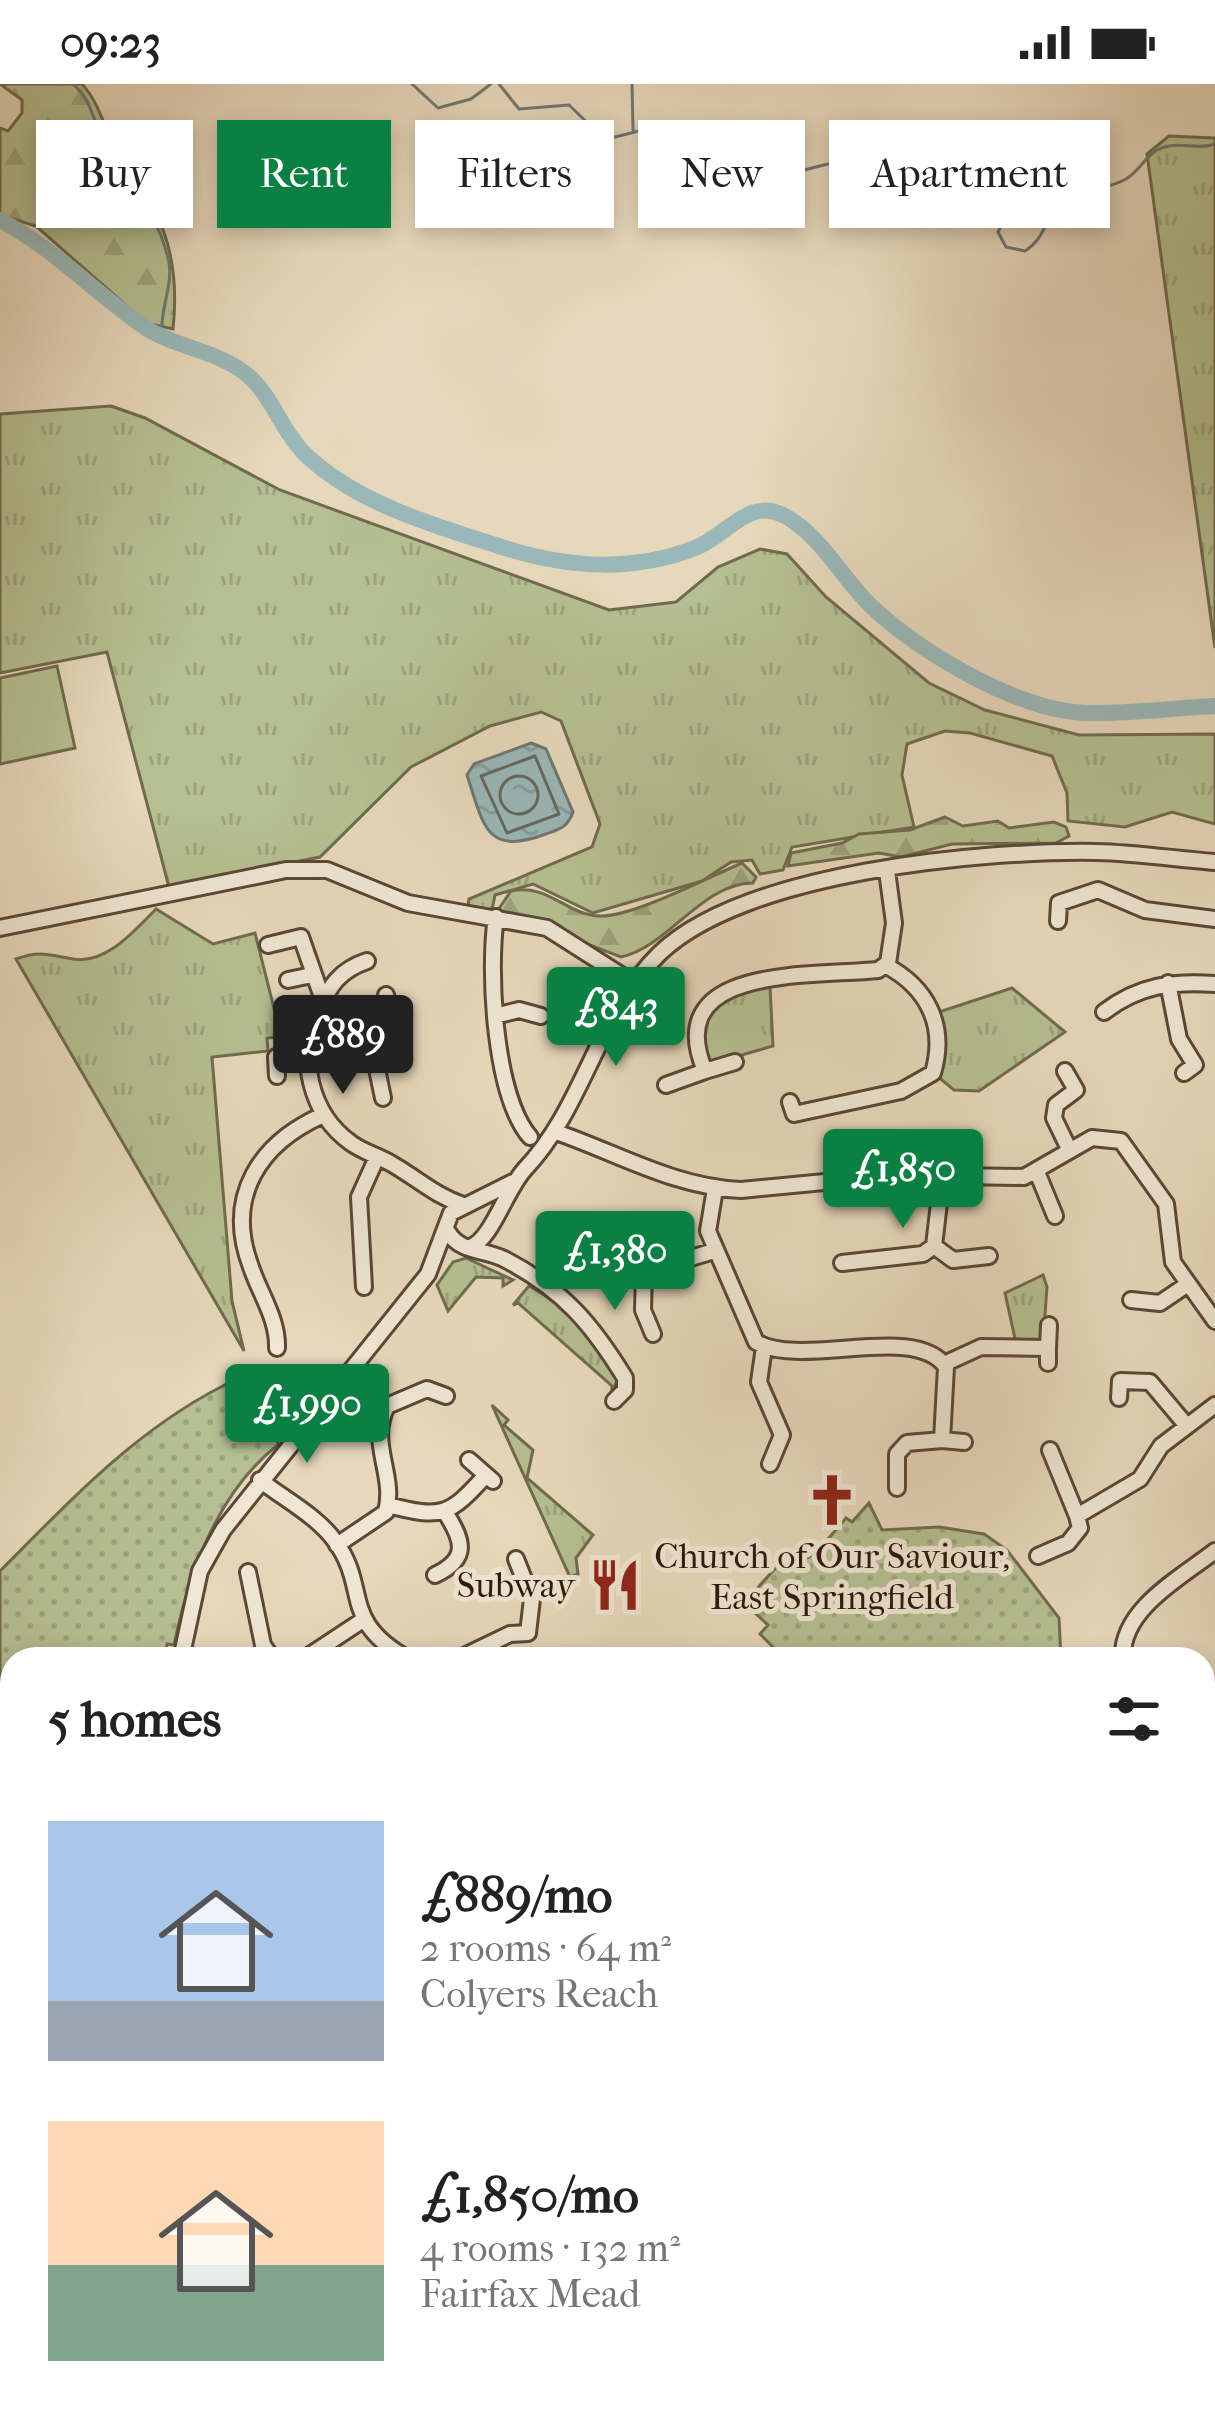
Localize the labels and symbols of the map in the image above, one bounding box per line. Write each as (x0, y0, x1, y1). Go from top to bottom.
pin: £843 (545, 967, 687, 1069)
pin: £889 (272, 995, 414, 1097)
pin: £1,850 (805, 1129, 1001, 1231)
pin: £1,380 (517, 1211, 713, 1313)
pin: £1,990 (209, 1364, 405, 1466)
church icon: Church of Our Saviour, East Springfield (803, 1471, 861, 1529)
place label: Church of Our Saviour, East Springfield (654, 1535, 1010, 1618)
restaurant icon: Subway (586, 1556, 644, 1614)
place label: Subway (457, 1564, 577, 1606)

